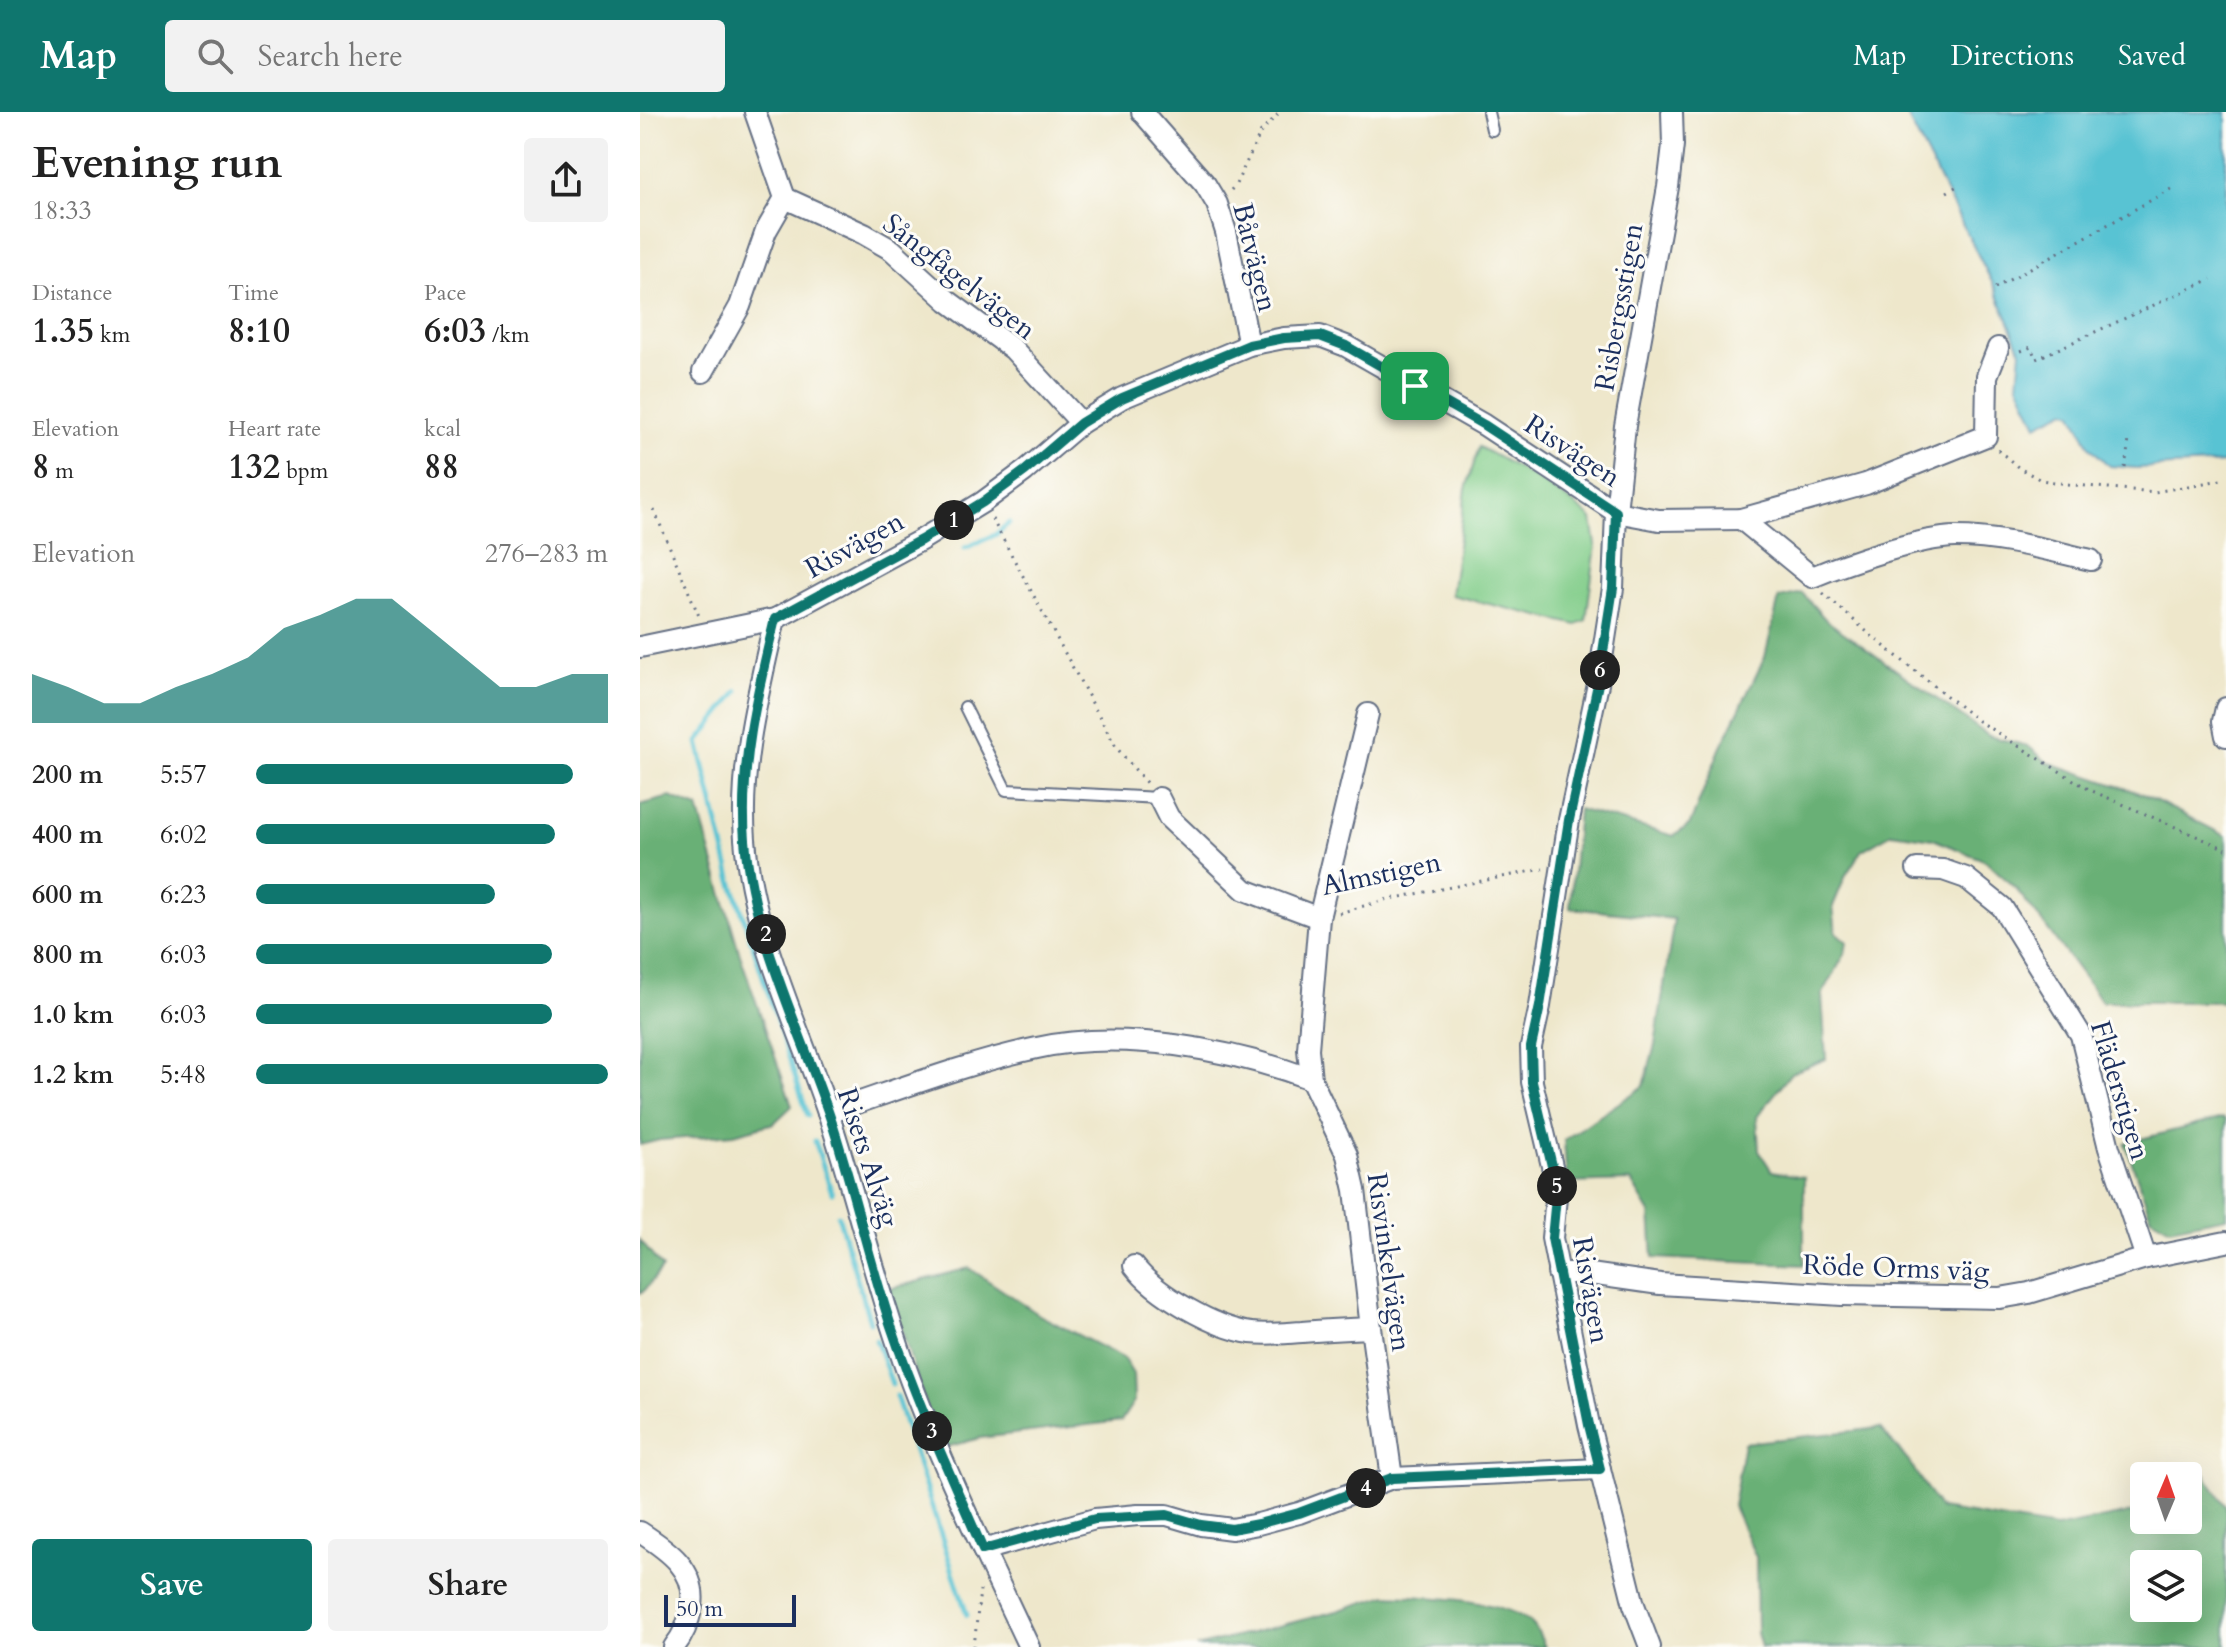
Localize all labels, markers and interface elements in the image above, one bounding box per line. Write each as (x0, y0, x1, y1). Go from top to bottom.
search box (165, 20, 725, 92)
text: Map (40, 30, 117, 82)
icon: search (193, 34, 237, 78)
text: Search here (257, 36, 403, 77)
text: Map (1853, 37, 1907, 75)
text: Directions (1951, 37, 2074, 75)
text: Saved (2118, 37, 2186, 75)
text: Evening run (32, 133, 282, 193)
button: share (524, 138, 608, 222)
text: 18:33 (32, 193, 92, 228)
street label: Båtvägen (1223, 199, 1287, 316)
street label: Sångfågelvägen (875, 205, 1044, 349)
street label: Risbergsstigen (1586, 220, 1652, 394)
text: Distance (32, 278, 112, 308)
text: Time (228, 278, 279, 308)
text: Pace (424, 278, 467, 308)
text: 1.35 (32, 308, 94, 354)
text: 8:10 (228, 308, 290, 354)
text: 6:03 (424, 308, 486, 354)
text: km (94, 320, 130, 350)
text: /km (486, 320, 530, 350)
pin (1381, 352, 1449, 420)
icon: arrive (1393, 364, 1437, 408)
street label: Risvägen (1517, 406, 1628, 496)
text: Elevation (32, 414, 119, 444)
text: Heart rate (228, 414, 321, 444)
text: kcal (424, 414, 461, 444)
text: 8 (32, 444, 49, 490)
text: 132 (228, 444, 280, 490)
text: 88 (424, 444, 459, 490)
text: m (49, 456, 74, 486)
text: bpm (280, 456, 328, 486)
pin: 1 (934, 500, 974, 540)
street label: Risvägen (798, 502, 911, 588)
text: 1 (948, 505, 960, 535)
text: Elevation (32, 536, 135, 571)
text: 276–283 m (485, 536, 608, 571)
pin: 6 (1580, 650, 1620, 690)
text: 6 (1594, 655, 1606, 685)
text: 200 m (32, 757, 103, 792)
text: 5:57 (160, 757, 207, 792)
text: 400 m (32, 817, 103, 852)
text: 6:02 (160, 817, 207, 852)
street label: Almstigen (1318, 843, 1444, 905)
text: 600 m (32, 877, 103, 912)
text: 6:23 (160, 877, 207, 912)
pin: 2 (746, 914, 786, 954)
text: 2 (760, 919, 772, 949)
text: 800 m (32, 937, 103, 972)
text: 6:03 (160, 937, 207, 972)
text: 1.0 km (32, 997, 113, 1032)
text: 6:03 (160, 997, 207, 1032)
street label: Fläderstigen (2081, 1016, 2159, 1165)
text: 1.2 km (32, 1057, 113, 1092)
text: 5:48 (160, 1057, 207, 1092)
street label: Risets Alväg (828, 1083, 909, 1232)
pin: 5 (1537, 1166, 1577, 1206)
street label: Risvinkelvägen (1358, 1170, 1420, 1354)
text: 5 (1551, 1171, 1563, 1201)
street label: Risvägen (1563, 1234, 1619, 1346)
street label: Röde Orms väg (1802, 1246, 1990, 1290)
pin: 3 (912, 1411, 952, 1451)
text: 3 (926, 1416, 938, 1446)
north arrow (2130, 1462, 2202, 1534)
map controls (2130, 1462, 2202, 1622)
pin: 4 (1346, 1468, 1386, 1508)
text: 4 (1360, 1473, 1372, 1503)
button: Save (32, 1539, 312, 1631)
button: Share (328, 1539, 608, 1631)
button: layers (2130, 1550, 2202, 1622)
scale bar (664, 1591, 796, 1627)
text: 50 m (676, 1594, 723, 1624)

